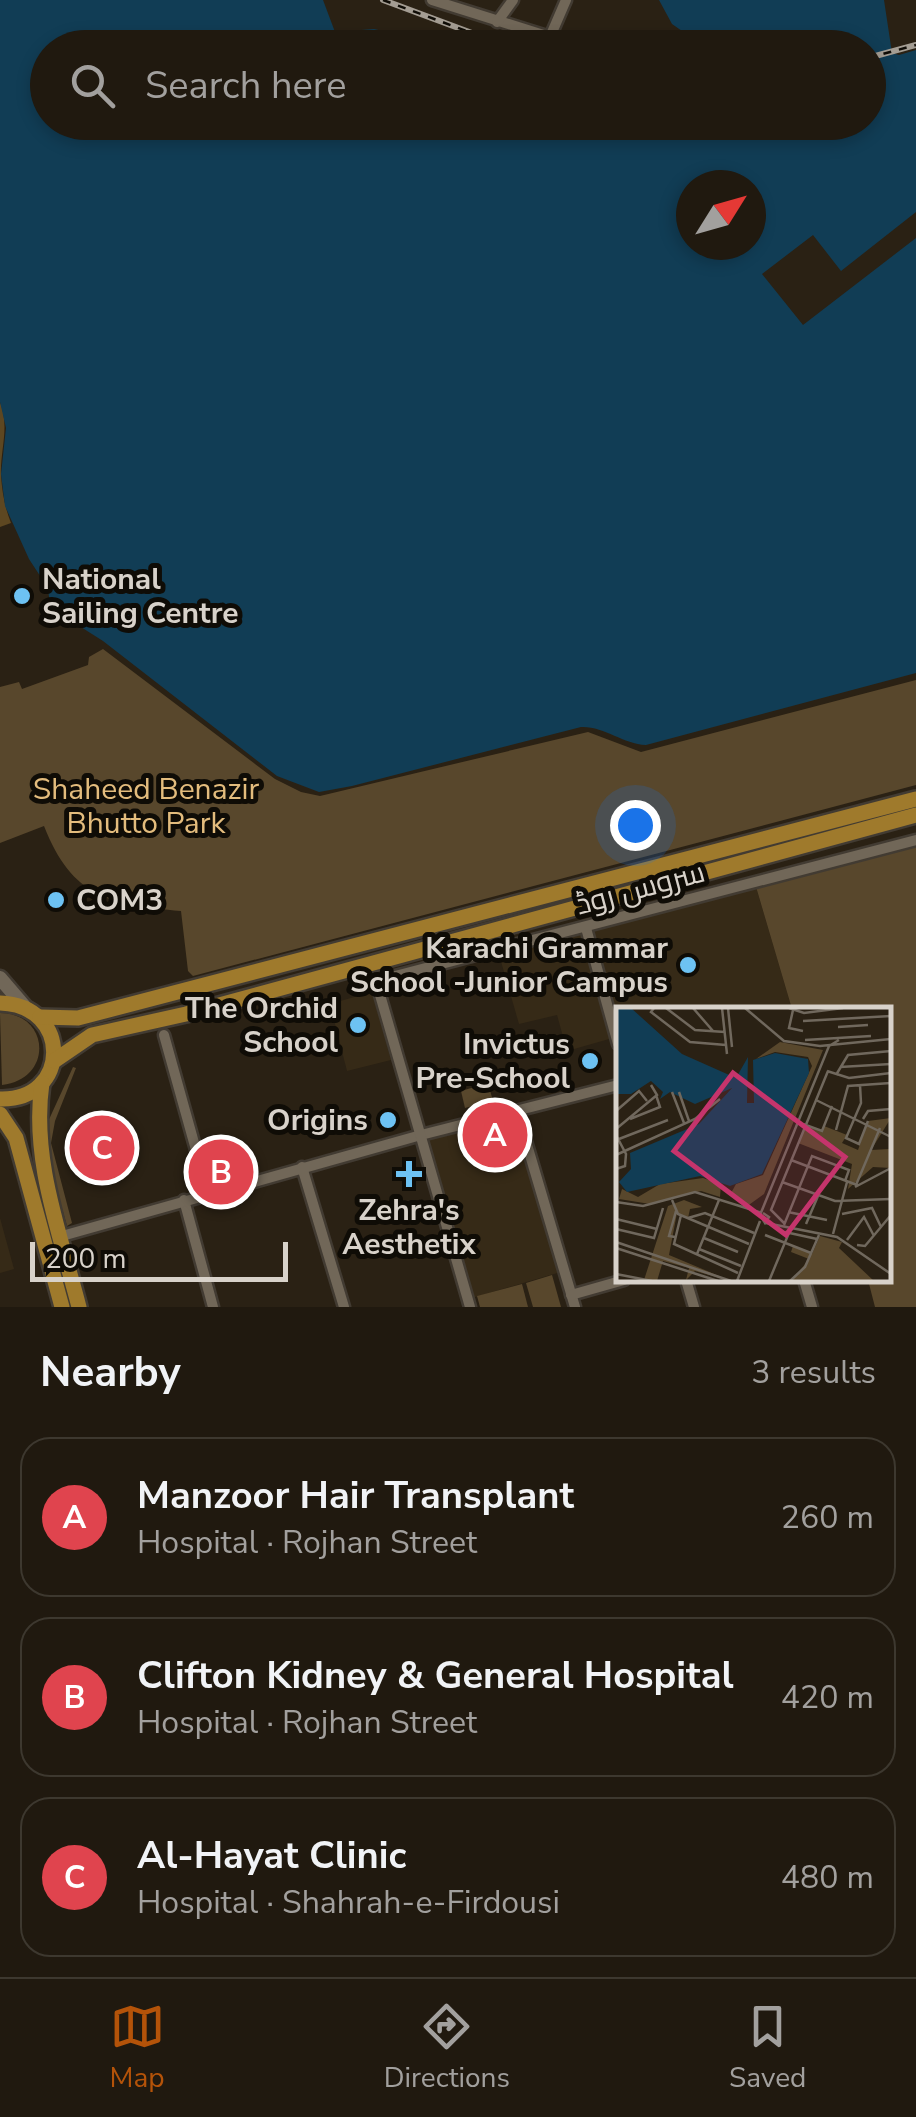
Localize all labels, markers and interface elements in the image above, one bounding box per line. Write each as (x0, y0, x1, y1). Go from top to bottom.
search box (30, 30, 886, 140)
icon: search (65, 58, 120, 113)
text: Search here (145, 60, 346, 111)
north arrow (676, 170, 766, 260)
place label: National Sailing Centre (42, 559, 238, 634)
marker: National Sailing Centre (11, 585, 33, 607)
park label: Shaheed Benazir Bhutto Park (33, 769, 259, 844)
your location (610, 800, 661, 851)
street label: سروس روڈ (571, 852, 709, 925)
place label: COM3 (76, 880, 163, 921)
marker: COM3 (45, 889, 67, 911)
place label: Karachi Grammar School -Junior Campus (350, 928, 668, 1003)
marker: Karachi Grammar School -Junior Campus (677, 954, 699, 976)
place label: The Orchid School (185, 988, 338, 1063)
inset map (616, 1007, 891, 1282)
marker: The Orchid School (347, 1014, 369, 1036)
place label: Invictus Pre-School (415, 1024, 570, 1099)
marker: Invictus Pre-School (579, 1050, 601, 1072)
pin: A (462, 1098, 528, 1172)
place label: Origins (267, 1100, 368, 1141)
marker: Origins (377, 1109, 399, 1131)
pin: C (70, 1110, 134, 1186)
pin: B (188, 1134, 254, 1210)
marker: Zehra's Aesthetix (396, 1161, 422, 1187)
place label: Zehra's Aesthetix (342, 1190, 476, 1265)
scale bar (30, 1237, 288, 1282)
text: 200 m (45, 1240, 127, 1278)
text: Nearby (40, 1344, 181, 1401)
text: 3 results (751, 1351, 876, 1394)
text: Manzoor Hair Transplant (137, 1470, 574, 1521)
text: A (63, 1496, 86, 1539)
text: 260 m (781, 1496, 874, 1539)
text: Hospital · Rojhan Street (137, 1521, 477, 1564)
text: Clifton Kidney & General Hospital (137, 1650, 734, 1701)
text: B (63, 1676, 86, 1719)
text: 420 m (781, 1676, 874, 1719)
text: Hospital · Rojhan Street (137, 1701, 477, 1744)
text: Al-Hayat Clinic (137, 1830, 406, 1881)
text: C (64, 1856, 85, 1899)
text: 480 m (781, 1856, 874, 1899)
text: Hospital · Shahrah-e-Firdousi (137, 1881, 560, 1924)
tab: Map (110, 1999, 165, 2097)
tab: Directions (384, 1999, 510, 2097)
tab: Saved (729, 1999, 806, 2097)

